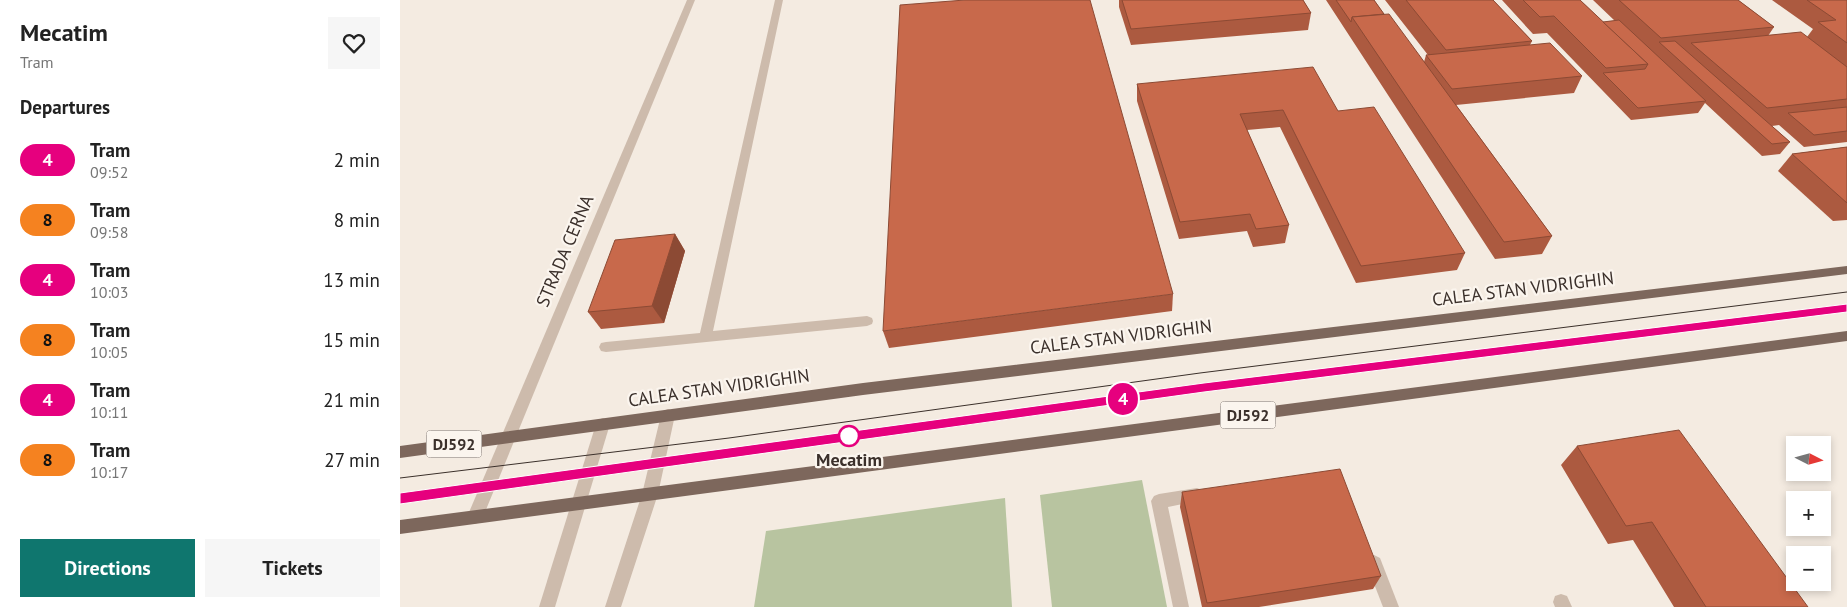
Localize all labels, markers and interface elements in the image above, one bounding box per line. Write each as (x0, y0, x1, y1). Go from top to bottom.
text: Mecatim (20, 17, 108, 48)
button: heart (328, 17, 380, 69)
text: Tram (20, 52, 54, 72)
text: Departures (20, 95, 110, 119)
text: Tram (90, 138, 130, 162)
text: 4 (42, 148, 53, 171)
text: 2 min (334, 148, 380, 172)
text: 09:52 (90, 162, 128, 182)
street label: STRADA CERNA (531, 191, 599, 310)
text: Tram (90, 198, 130, 222)
text: 8 (42, 208, 53, 231)
text: 8 min (334, 208, 380, 232)
text: 09:58 (90, 222, 128, 242)
text: Tram (90, 258, 130, 282)
street label: CALEA STAN VIDRIGHIN (1431, 266, 1615, 311)
text: 4 (42, 268, 53, 291)
text: 13 min (323, 268, 380, 292)
text: 10:03 (90, 282, 128, 302)
street label: CALEA STAN VIDRIGHIN (1029, 314, 1213, 359)
text: Tram (90, 318, 130, 342)
text: 8 (42, 328, 53, 351)
text: 15 min (323, 328, 380, 352)
text: 10:05 (90, 342, 128, 362)
street label: CALEA STAN VIDRIGHIN (627, 363, 811, 412)
text: Tram (90, 378, 130, 402)
line badge: 4 (1107, 383, 1139, 415)
text: 4 (1118, 387, 1128, 410)
text: 4 (42, 388, 53, 411)
text: 21 min (323, 388, 380, 412)
text: 10:11 (90, 402, 128, 422)
road number: DJ592 (1220, 402, 1276, 428)
marker: Mecatim (838, 425, 860, 447)
road number: DJ592 (427, 430, 482, 458)
north arrow (1786, 436, 1831, 481)
map controls (1786, 436, 1831, 591)
text: Tram (90, 438, 130, 462)
text: 8 (42, 448, 53, 471)
text: 27 min (324, 448, 380, 472)
place label: Mecatim (816, 448, 882, 471)
text: 10:17 (90, 462, 128, 482)
button: + (1786, 491, 1831, 536)
button: Directions (20, 539, 195, 597)
button: Tickets (205, 539, 380, 597)
button: − (1786, 546, 1831, 591)

